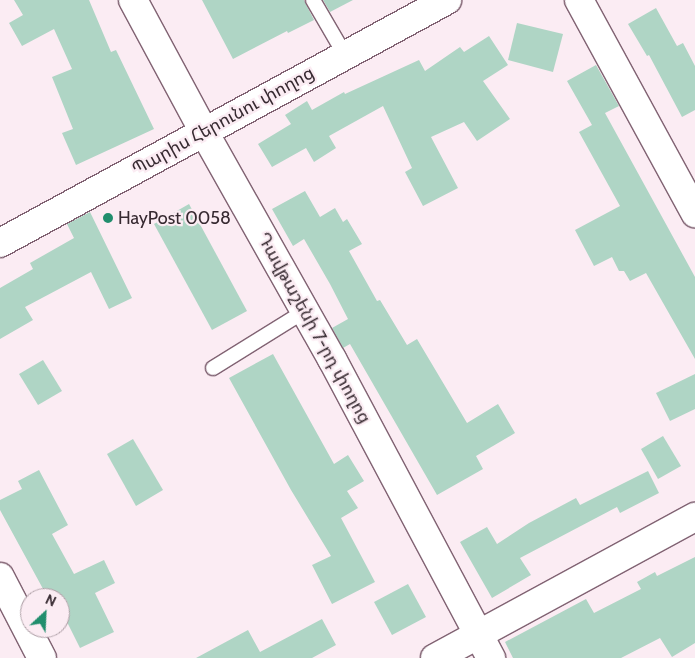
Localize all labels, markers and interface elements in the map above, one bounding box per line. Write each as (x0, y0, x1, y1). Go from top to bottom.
street label: Պարիս Հերունու փողոց (128, 62, 318, 180)
place label: HayPost 0058 (118, 207, 231, 229)
marker: HayPost 0058 (102, 212, 114, 224)
street label: Դավթաշենի 7-րդ փողոց (252, 229, 376, 427)
north arrow (20, 588, 70, 638)
text: N (43, 590, 59, 611)

